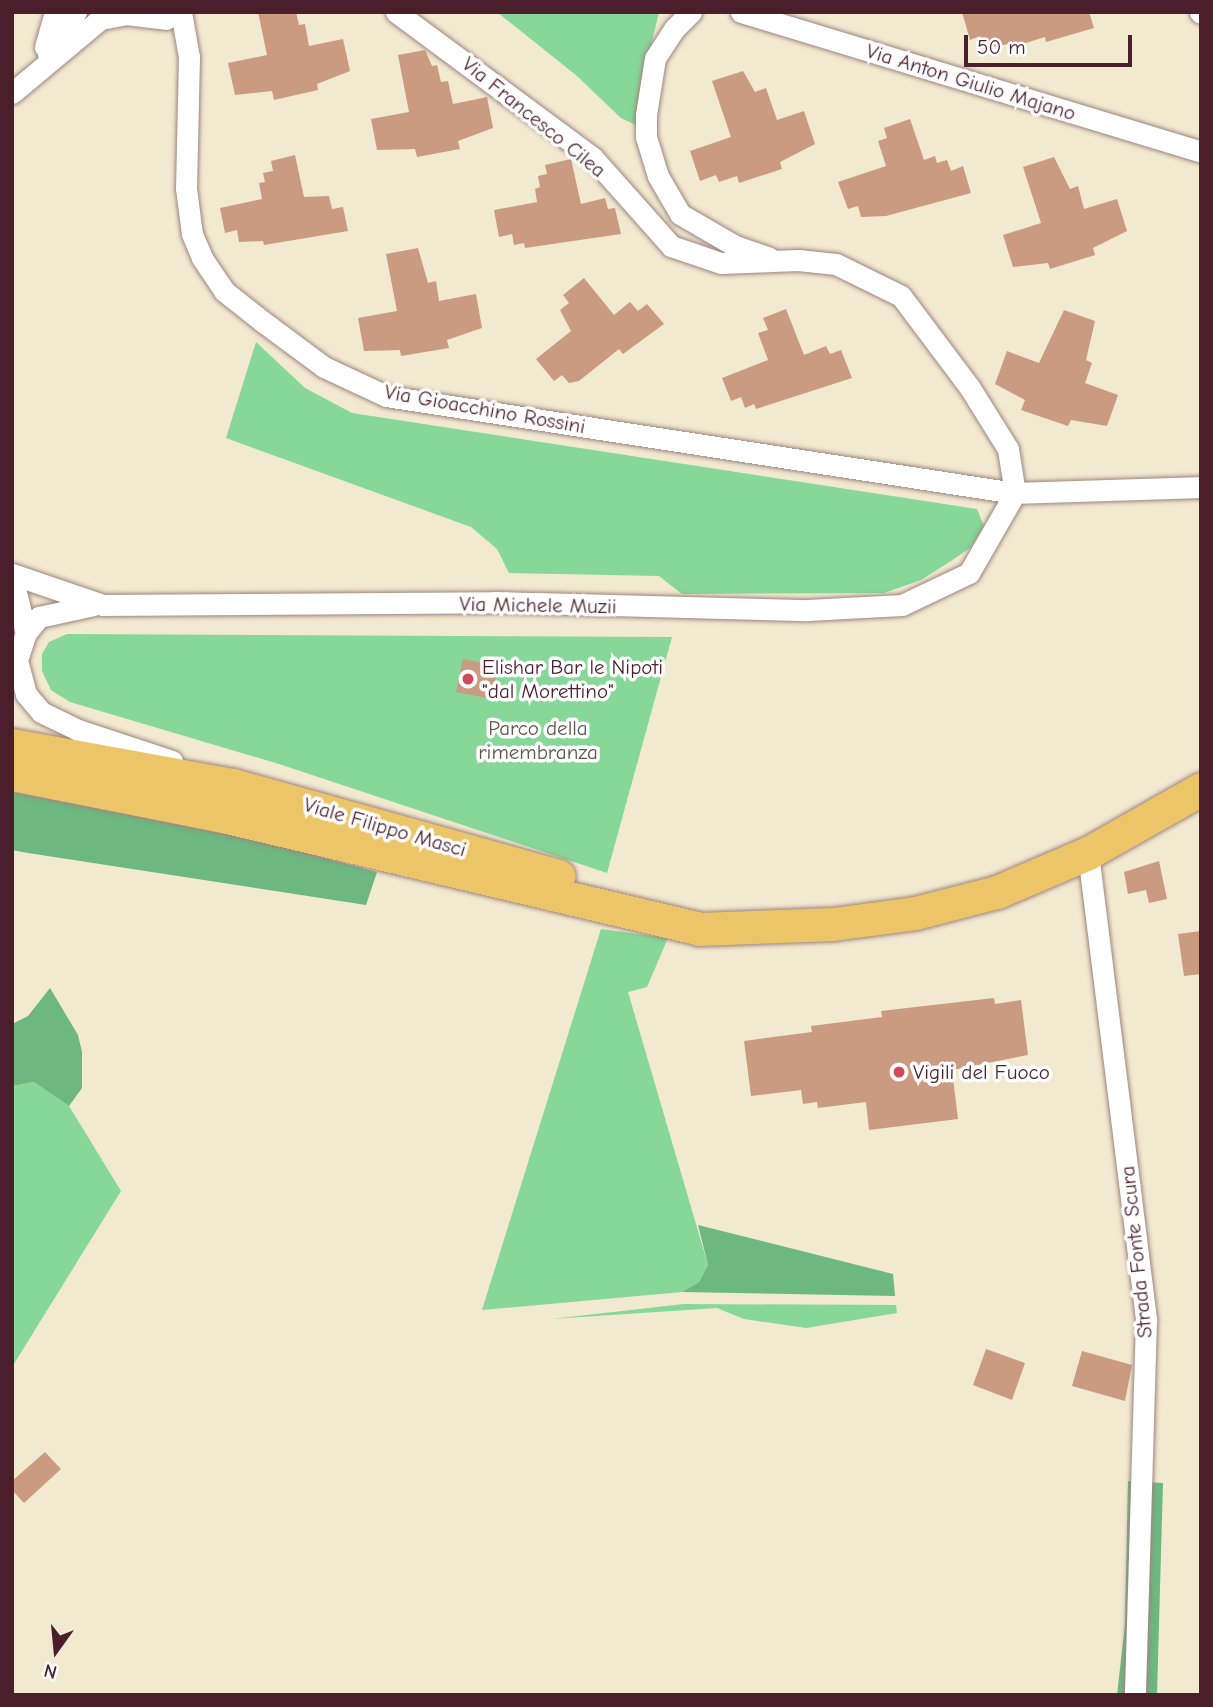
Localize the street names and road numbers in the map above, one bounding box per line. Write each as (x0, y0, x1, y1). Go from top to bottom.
street label: Via Anton Giulio Majano (863, 38, 1079, 126)
street label: Via Francesco Cilea (457, 51, 611, 183)
street label: Via Gioacchino Rossini (383, 379, 587, 439)
street label: Via Michele Muzii (459, 591, 617, 619)
street label: Viale Filippo Masci (301, 792, 469, 862)
street label: Strada Fonte Scura (1114, 1165, 1158, 1339)

